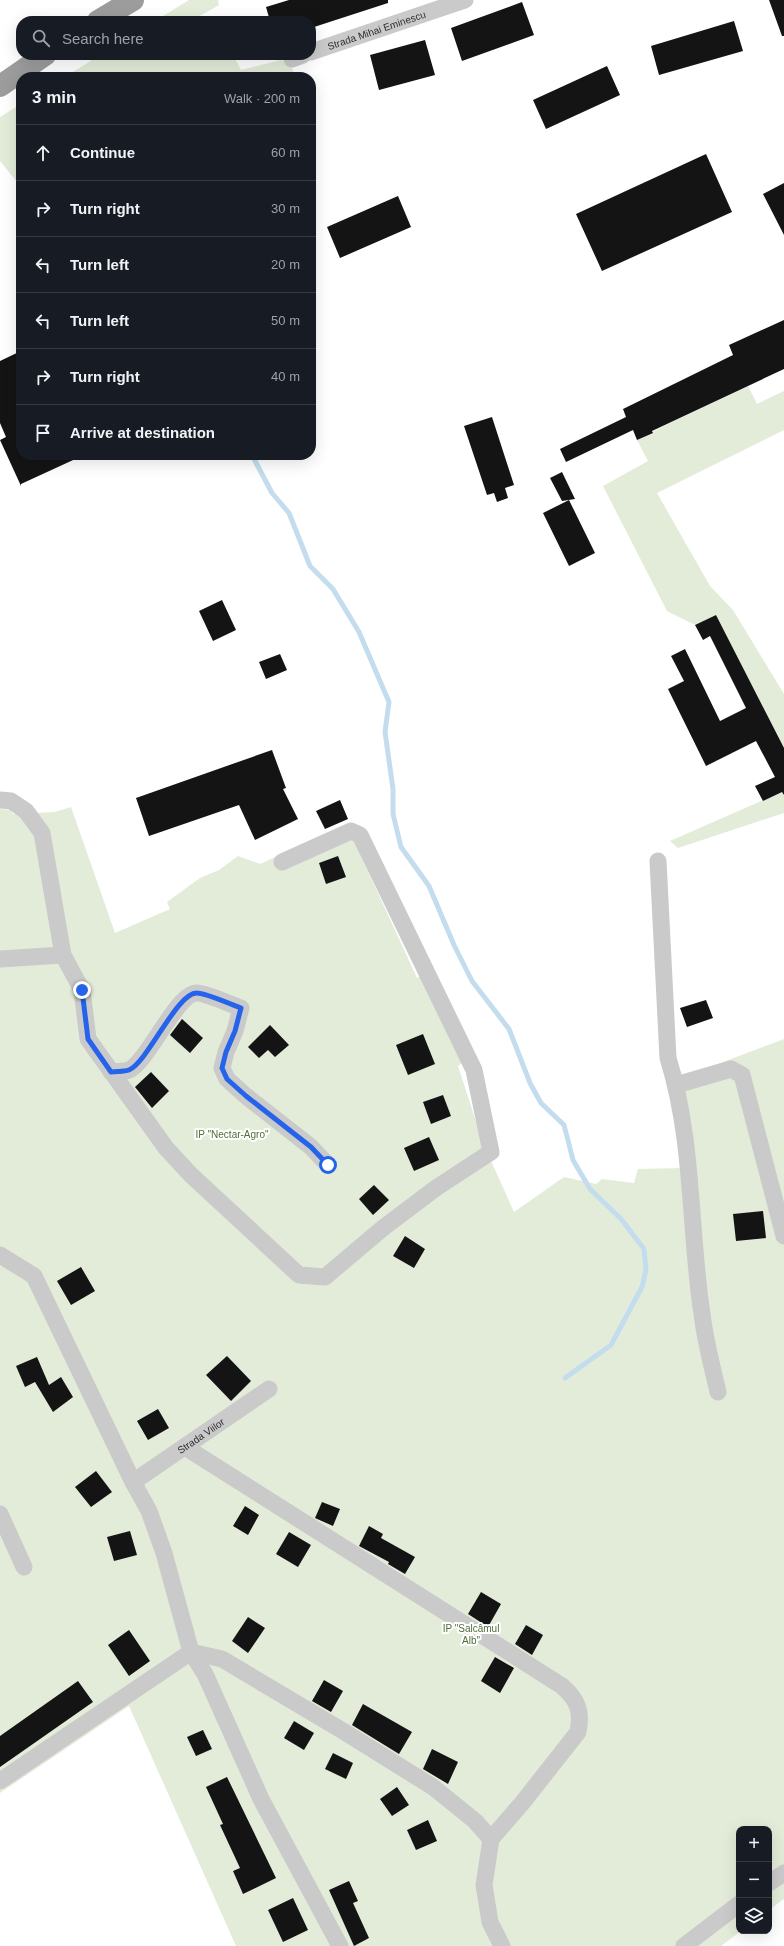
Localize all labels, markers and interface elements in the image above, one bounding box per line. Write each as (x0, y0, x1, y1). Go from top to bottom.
street label: Strada Mihai Eminescu (326, 8, 427, 52)
search box (16, 16, 316, 60)
icon: search (30, 27, 52, 49)
text: Search here (62, 30, 144, 47)
text: 3 min (32, 88, 76, 107)
text: Walk · 200 m (224, 91, 300, 106)
icon: ahead (32, 142, 54, 164)
text: Continue (70, 144, 135, 161)
text: 60 m (271, 145, 300, 160)
icon: right (32, 198, 54, 220)
text: Turn right (70, 200, 140, 217)
text: 30 m (271, 201, 300, 216)
icon: left (32, 254, 54, 276)
text: Turn left (70, 256, 129, 273)
text: 20 m (271, 257, 300, 272)
icon: left (32, 310, 54, 332)
text: Turn left (70, 312, 129, 329)
text: 50 m (271, 313, 300, 328)
icon: right (32, 366, 54, 388)
text: Turn right (70, 368, 140, 385)
text: 40 m (271, 369, 300, 384)
icon: arrive (32, 422, 54, 444)
text: Arrive at destination (70, 424, 215, 441)
route end (73, 981, 91, 999)
park label: IP "Nectar-Agro" (195, 1129, 269, 1140)
route start (319, 1156, 337, 1174)
street label: Strada Viilor (175, 1415, 227, 1456)
park label: IP "Salcâmul Alb" (443, 1623, 499, 1646)
map controls (736, 1826, 772, 1934)
button: + (736, 1826, 772, 1862)
button: − (736, 1862, 772, 1898)
button: layers (736, 1898, 772, 1934)

